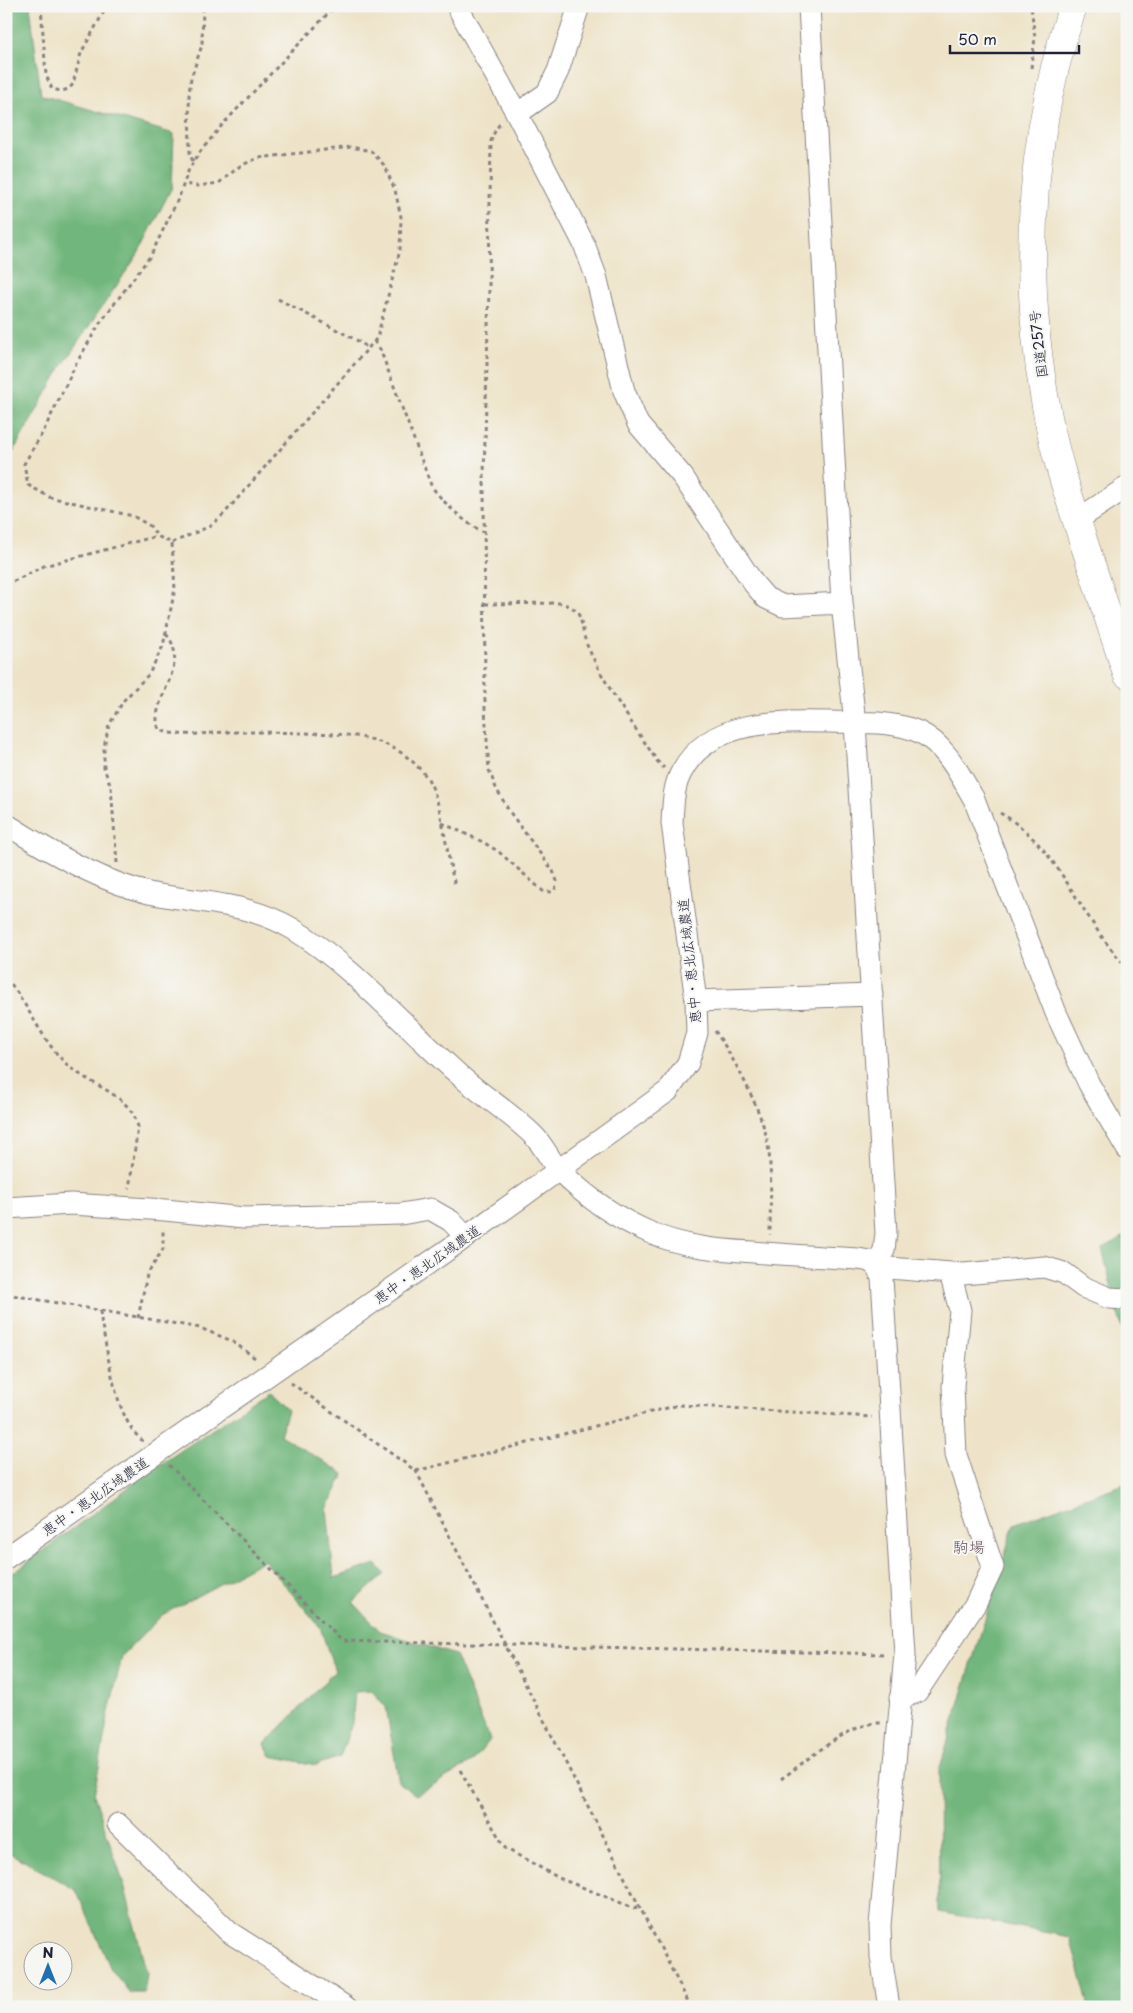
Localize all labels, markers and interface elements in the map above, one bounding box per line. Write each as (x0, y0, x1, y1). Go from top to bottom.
scale bar (950, 22, 1079, 54)
text: 50 m (958, 27, 997, 50)
street label: 国道257号 (1023, 309, 1053, 379)
street label: 恵中・恵北広域農道 (672, 897, 706, 1025)
street label: 恵中・恵北広域農道 (369, 1219, 485, 1309)
street label: 恵中・恵北広域農道 (37, 1451, 153, 1541)
district label: 駒場 (953, 1534, 985, 1558)
north arrow (22, 1940, 72, 1990)
text: N (42, 1942, 54, 1963)

